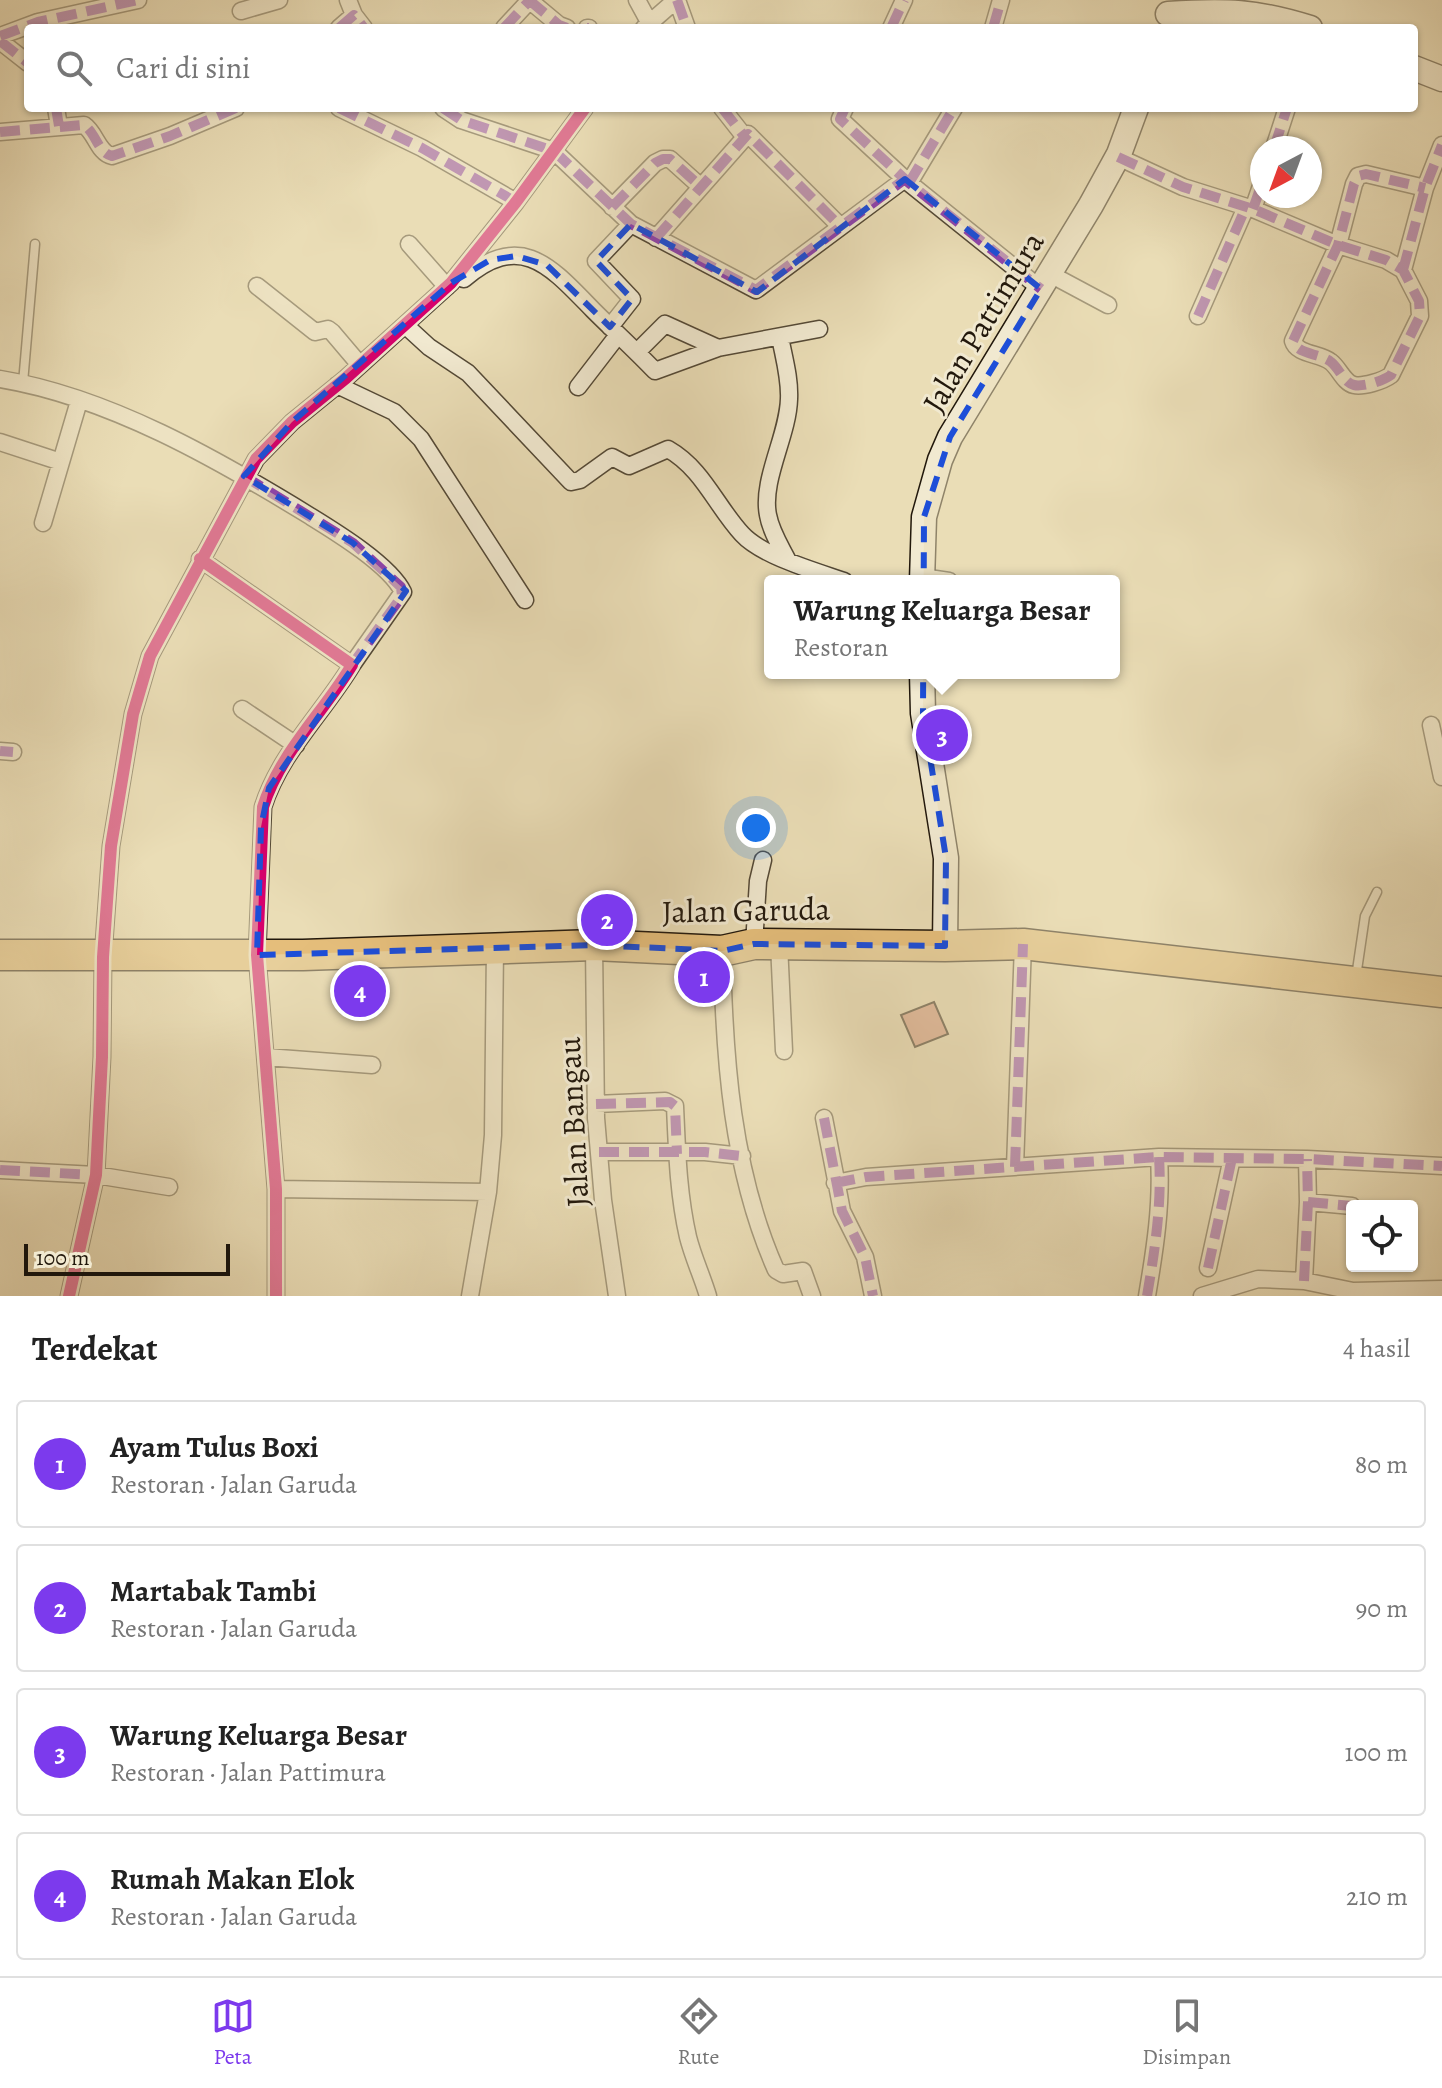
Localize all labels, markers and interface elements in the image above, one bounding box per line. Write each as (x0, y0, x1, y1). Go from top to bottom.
search box (24, 24, 1418, 112)
icon: search (52, 46, 96, 90)
text: Cari di sini (116, 48, 251, 88)
north arrow (1250, 136, 1322, 208)
street label: Jalan Pattimura (912, 223, 1054, 421)
popup (764, 575, 1120, 679)
text: Warung Keluarga Besar (793, 590, 1091, 630)
text: Restoran (793, 630, 888, 665)
pin: 3 (916, 705, 968, 765)
your location (736, 808, 776, 848)
street label: Jalan Garuda (661, 887, 831, 933)
pin: 2 (581, 890, 633, 950)
pin: 1 (678, 947, 730, 1007)
pin: 4 (334, 961, 386, 1021)
street label: Jalan Bangau (547, 1035, 599, 1208)
map controls (1346, 1200, 1418, 1272)
button: locate (1346, 1200, 1418, 1272)
scale bar (24, 1240, 230, 1276)
text: 100 m (36, 1243, 90, 1273)
text: Terdekat (32, 1325, 158, 1372)
text: 4 hasil (1343, 1331, 1410, 1366)
text: Ayam Tulus Boxi (110, 1427, 319, 1467)
text: 1 (55, 1447, 65, 1482)
text: 80 m (1355, 1447, 1408, 1482)
text: Restoran · Jalan Garuda (110, 1467, 357, 1502)
text: Martabak Tambi (110, 1571, 317, 1611)
text: 2 (54, 1591, 66, 1626)
text: 90 m (1356, 1591, 1408, 1626)
text: Restoran · Jalan Garuda (110, 1611, 357, 1646)
text: Warung Keluarga Besar (110, 1715, 407, 1755)
text: 3 (54, 1735, 66, 1770)
text: 100 m (1345, 1735, 1408, 1770)
text: Restoran · Jalan Pattimura (110, 1755, 386, 1790)
text: Rumah Makan Elok (110, 1859, 354, 1899)
text: 4 (54, 1879, 66, 1914)
text: 210 m (1346, 1879, 1408, 1914)
text: Restoran · Jalan Garuda (110, 1899, 357, 1934)
tab: Peta (211, 1994, 255, 2072)
tab: Rute (677, 1994, 721, 2072)
tab: Disimpan (1142, 1994, 1231, 2072)

